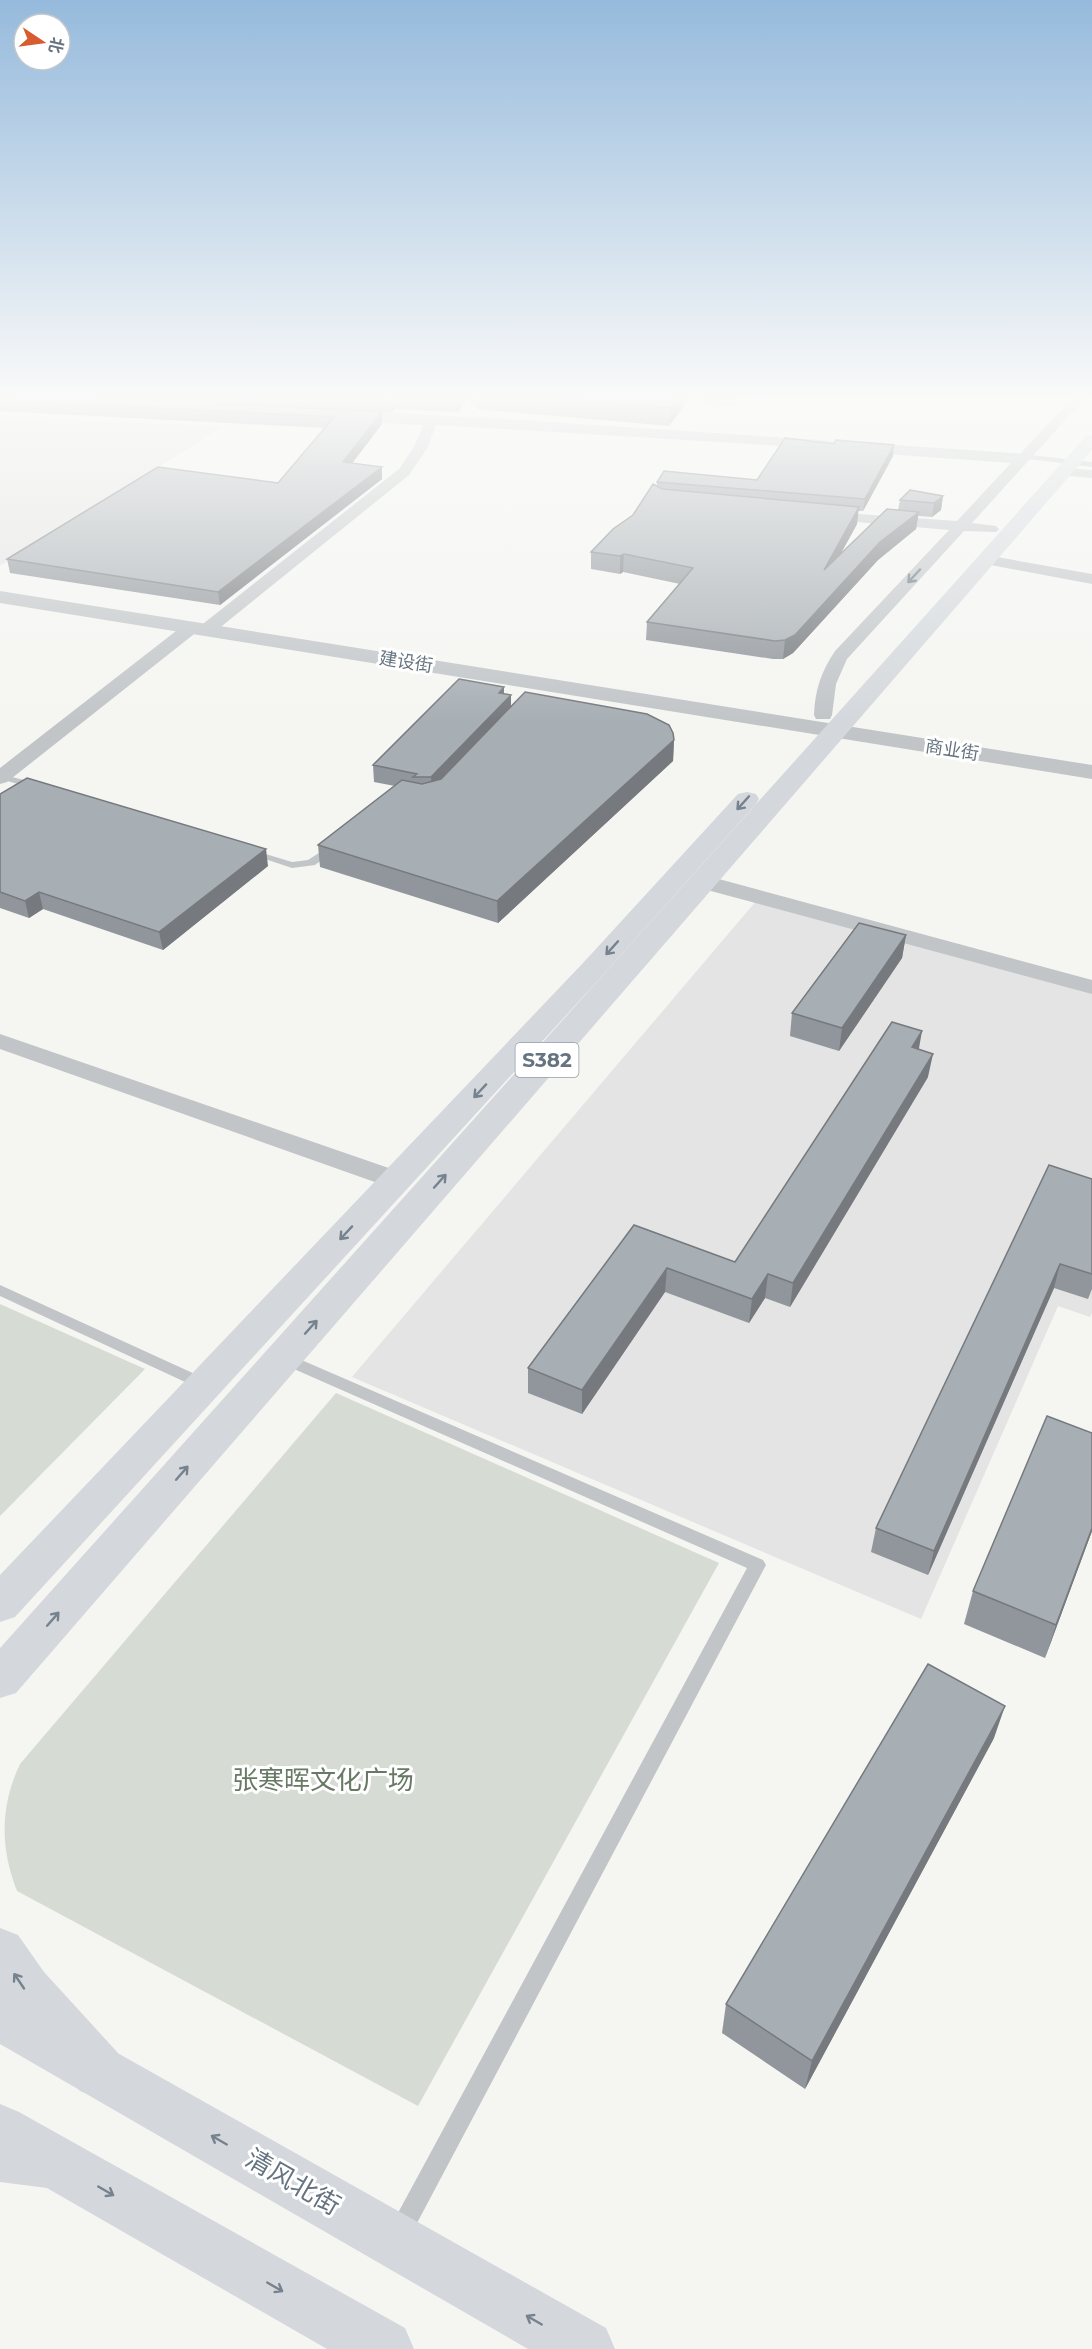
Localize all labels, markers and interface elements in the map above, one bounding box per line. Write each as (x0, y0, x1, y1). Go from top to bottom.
north arrow (12, 12, 72, 72)
text: 北 (45, 35, 67, 55)
one-way arrow (907, 568, 921, 583)
street label: 建设街 (378, 647, 434, 677)
street label: 商业街 (924, 735, 980, 765)
one-way arrow (736, 796, 750, 811)
one-way arrow (605, 940, 619, 955)
road number: S382 (516, 1043, 578, 1077)
one-way arrow (473, 1083, 487, 1098)
one-way arrow (433, 1174, 447, 1189)
one-way arrow (339, 1226, 354, 1241)
one-way arrow (304, 1320, 318, 1335)
one-way arrow (175, 1466, 189, 1481)
one-way arrow (46, 1612, 60, 1627)
park label: 张寒晖文化广场 (232, 1764, 414, 1796)
one-way arrow (13, 1973, 25, 1990)
one-way arrow (211, 2134, 228, 2146)
street label: 清风北街 (240, 2142, 346, 2222)
one-way arrow (97, 2185, 114, 2197)
one-way arrow (266, 2281, 283, 2293)
one-way arrow (526, 2314, 543, 2326)

